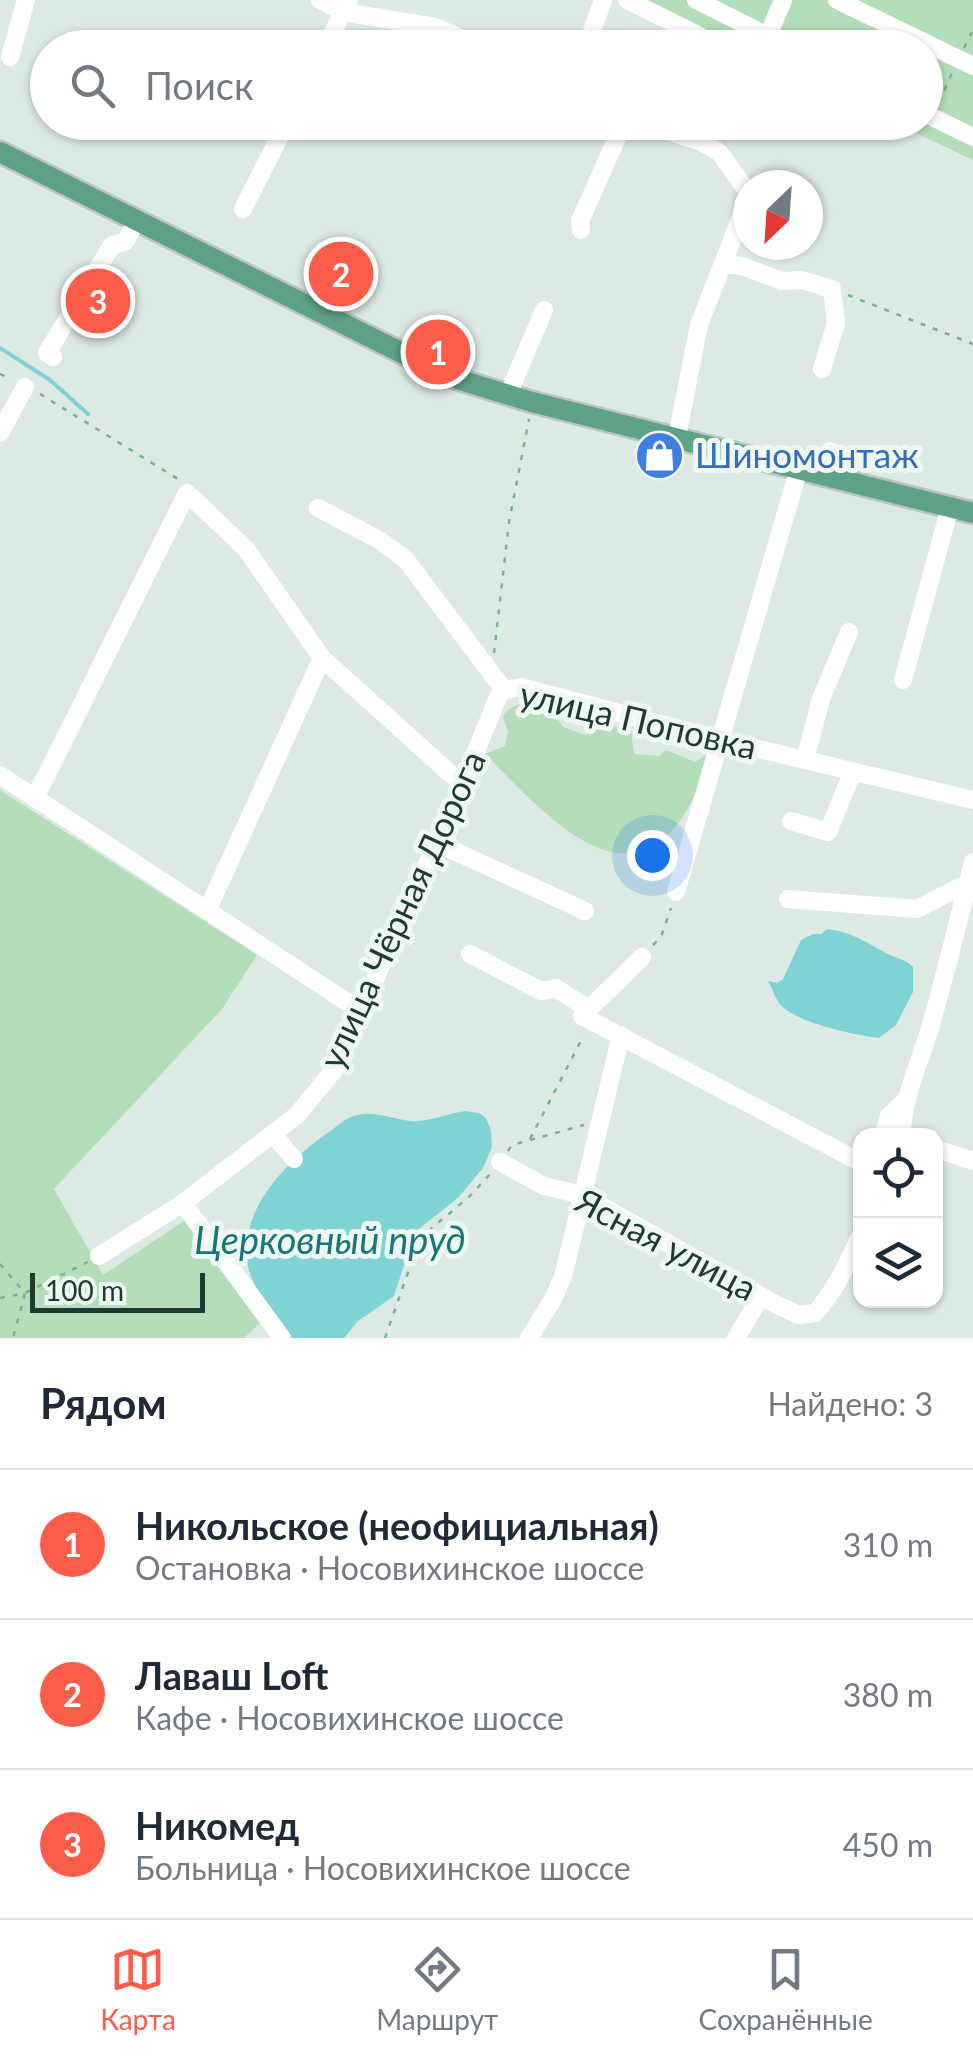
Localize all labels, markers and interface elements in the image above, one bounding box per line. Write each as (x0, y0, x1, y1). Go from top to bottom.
search box (30, 30, 943, 140)
icon: search (65, 58, 120, 113)
text: Поиск (145, 62, 254, 108)
north arrow (733, 170, 823, 260)
pin: 2 (308, 236, 374, 312)
pin: 3 (66, 264, 130, 338)
pin: 1 (406, 314, 470, 390)
shop icon: Шиномонтаж (634, 430, 686, 482)
place label: Шиномонтаж (695, 433, 919, 475)
street label: улица Поповка (516, 671, 761, 767)
street label: улица Чёрная Дорога (309, 744, 493, 1075)
your location (627, 830, 678, 881)
map controls (853, 1128, 943, 1308)
button: locate (853, 1128, 943, 1218)
street label: Ясная улица (569, 1178, 764, 1308)
water label: Церковный пруд (194, 1216, 466, 1262)
button: layers (853, 1218, 943, 1308)
scale bar (30, 1268, 205, 1312)
text: 100 m (45, 1273, 124, 1307)
text: Рядом (40, 1378, 167, 1428)
text: Найдено: 3 (767, 1384, 933, 1423)
text: Никольское (неофициальная) (135, 1502, 659, 1548)
text: 1 (63, 1525, 82, 1564)
text: 310 m (843, 1525, 933, 1564)
text: Остановка · Носовихинское шоссе (135, 1548, 645, 1587)
text: Лаваш Loft (135, 1652, 328, 1698)
text: 2 (63, 1675, 82, 1714)
text: 380 m (843, 1675, 933, 1714)
text: Кафе · Носовихинское шоссе (135, 1698, 564, 1737)
text: Никомед (135, 1802, 299, 1848)
text: 3 (63, 1825, 82, 1864)
text: 450 m (843, 1825, 933, 1864)
text: Больница · Носовихинское шоссе (135, 1848, 631, 1887)
tab: Карта (100, 1942, 176, 2036)
tab: Маршрут (376, 1942, 498, 2036)
tab: Сохранённые (699, 1942, 873, 2036)

